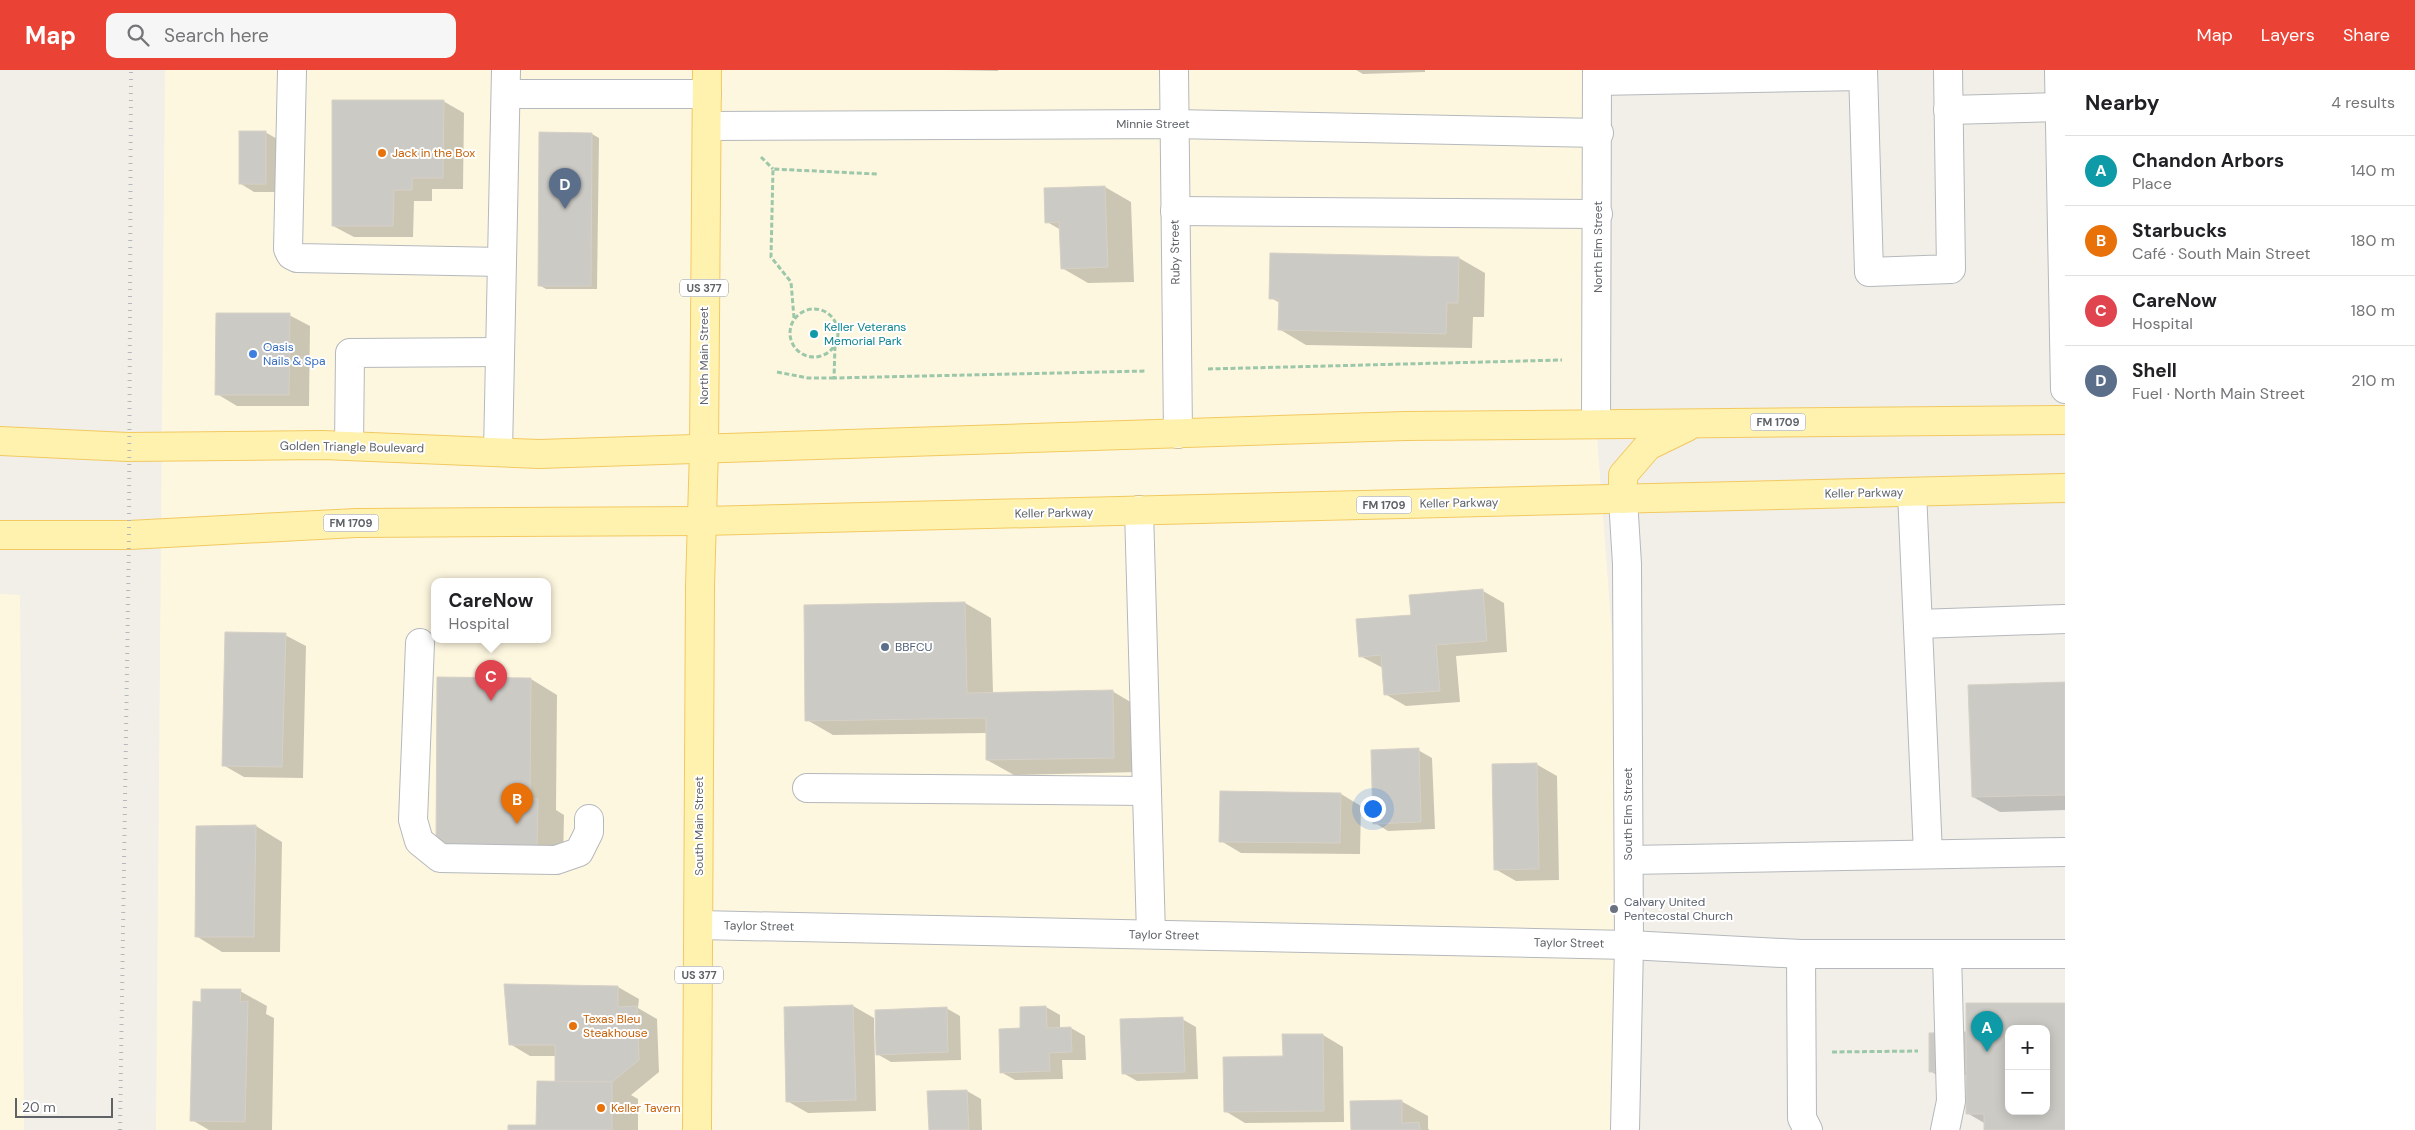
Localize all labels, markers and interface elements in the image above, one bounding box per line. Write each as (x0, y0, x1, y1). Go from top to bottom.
search box (106, 13, 456, 58)
text: Map (25, 20, 76, 51)
icon: search (124, 21, 152, 49)
text: Search here (164, 23, 269, 48)
text: Map (2197, 23, 2233, 47)
text: Layers (2261, 23, 2315, 47)
text: Share (2343, 23, 2390, 47)
text: Nearby (2085, 89, 2159, 117)
text: 4 results (2331, 92, 2395, 113)
street label: Minnie Street (1116, 116, 1190, 132)
place label: Jack in the Box (392, 145, 475, 161)
marker: Jack in the Box (376, 147, 388, 159)
text: Chandon Arbors (2132, 148, 2284, 173)
text: A (2095, 160, 2107, 181)
text: 140 m (2351, 160, 2395, 181)
pin: D (549, 168, 581, 209)
text: Place (2132, 173, 2172, 194)
street label: North Elm Street (1590, 201, 1606, 293)
text: Starbucks (2132, 218, 2227, 243)
street label: Ruby Street (1166, 219, 1184, 285)
text: B (2096, 230, 2106, 251)
text: 180 m (2351, 230, 2395, 251)
text: Café · South Main Street (2132, 243, 2311, 264)
road number: US 377 (680, 280, 728, 297)
text: CareNow (2132, 288, 2217, 313)
text: C (2095, 300, 2107, 321)
text: 180 m (2351, 300, 2395, 321)
street label: North Main Street (696, 307, 712, 405)
text: Hospital (2132, 313, 2193, 334)
place label: Keller Veterans Memorial Park (824, 319, 906, 349)
marker: Keller Veterans Memorial Park (808, 328, 820, 340)
place label: Oasis Nails & Spa (263, 339, 326, 369)
marker: Oasis Nails & Spa (247, 348, 259, 360)
text: Shell (2132, 358, 2177, 383)
text: D (2095, 370, 2107, 391)
text: 210 m (2351, 370, 2395, 391)
text: Fuel · North Main Street (2132, 383, 2305, 404)
road number: FM 1709 (1750, 414, 1806, 431)
street label: Golden Triangle Boulevard (280, 438, 424, 456)
street label: Keller Parkway (1824, 484, 1904, 502)
street label: Keller Parkway (1419, 494, 1499, 512)
road number: FM 1709 (1356, 496, 1412, 514)
street label: Keller Parkway (1014, 504, 1094, 522)
road number: FM 1709 (324, 514, 378, 532)
popup (431, 578, 551, 643)
text: CareNow (449, 588, 533, 613)
text: Hospital (449, 613, 509, 634)
place label: BBFCU (895, 639, 932, 655)
marker: BBFCU (879, 641, 891, 653)
pin: C (475, 660, 507, 701)
street label: South Elm Street (1620, 767, 1636, 861)
street label: South Main Street (691, 776, 707, 876)
pin: B (501, 783, 533, 824)
your location (1360, 796, 1386, 822)
place label: Calvary United Pentecostal Church (1624, 894, 1733, 924)
marker: Calvary United Pentecostal Church (1608, 903, 1620, 915)
street label: Taylor Street (724, 917, 795, 935)
street label: Taylor Street (1129, 926, 1200, 944)
street label: Taylor Street (1534, 934, 1605, 952)
road number: US 377 (675, 966, 723, 984)
place label: Texas Bleu Steakhouse (583, 1011, 648, 1041)
pin: A (1971, 1011, 2003, 1052)
marker: Texas Bleu Steakhouse (567, 1020, 579, 1032)
map controls (2005, 1025, 2050, 1115)
button: + (2005, 1025, 2050, 1070)
button: − (2005, 1070, 2050, 1115)
scale bar (15, 1095, 112, 1118)
text: 20 m (22, 1098, 56, 1116)
place label: Keller Tavern (611, 1100, 681, 1116)
marker: Keller Tavern (595, 1102, 607, 1114)

